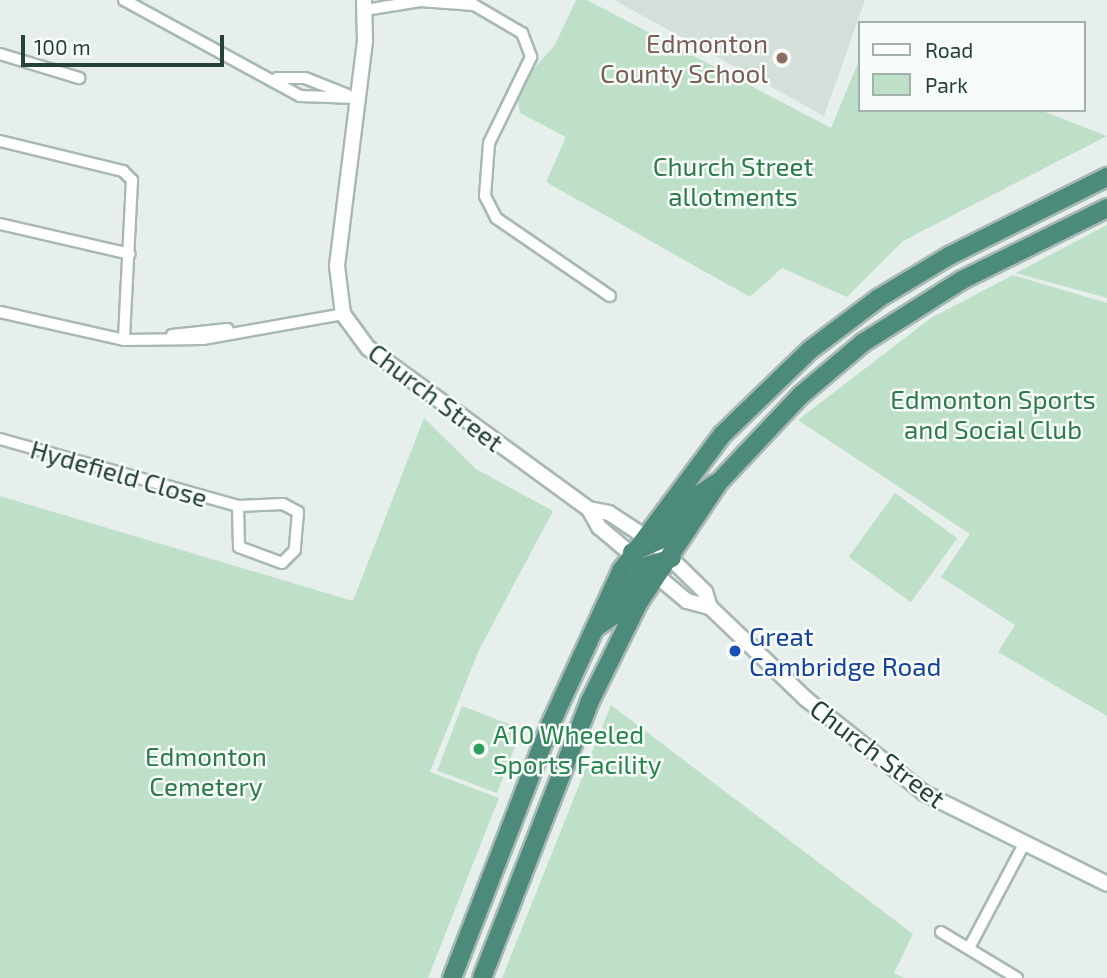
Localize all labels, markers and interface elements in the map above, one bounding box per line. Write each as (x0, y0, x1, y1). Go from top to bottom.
scale bar (24, 21, 228, 65)
legend (858, 21, 1086, 112)
place label: Edmonton County School (599, 27, 768, 88)
text: 100 m (34, 34, 91, 59)
text: Road (925, 37, 973, 62)
marker: Edmonton County School (774, 50, 790, 66)
text: Park (925, 72, 968, 97)
park label: Church Street allotments (653, 150, 813, 212)
street label: Church Street (362, 336, 510, 458)
park label: Edmonton Sports and Social Club (890, 383, 1096, 444)
street label: Hydefield Close (27, 433, 211, 513)
place label: Great Cambridge Road (749, 620, 942, 682)
marker: Great Cambridge Road (727, 643, 743, 659)
street label: Church Street (804, 692, 952, 814)
place label: A10 Wheeled Sports Facility (493, 718, 661, 780)
park label: Edmonton Cemetery (145, 740, 267, 802)
marker: A10 Wheeled Sports Facility (471, 741, 487, 757)

